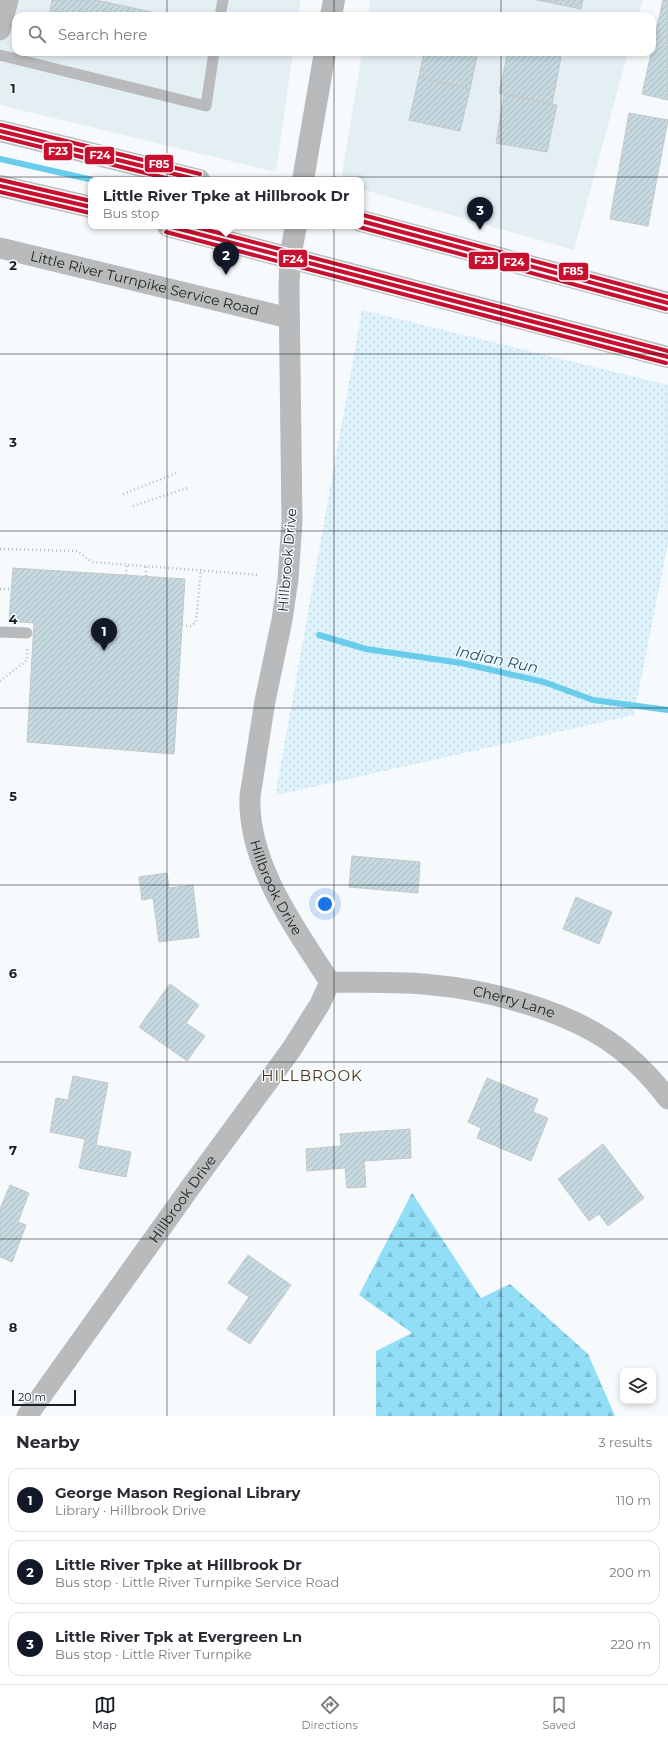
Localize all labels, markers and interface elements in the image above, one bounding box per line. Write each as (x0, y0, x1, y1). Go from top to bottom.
search box (12, 12, 656, 56)
icon: search (26, 23, 48, 45)
text: Search here (58, 25, 147, 44)
text: 1 (10, 80, 16, 96)
line badge: F23 (43, 142, 73, 161)
text: F23 (48, 144, 69, 158)
line badge: F24 (84, 146, 115, 165)
text: F24 (89, 148, 111, 162)
line badge: F85 (144, 154, 174, 173)
text: F85 (149, 157, 170, 171)
popup (88, 177, 364, 229)
text: Little River Tpke at Hillbrook Dr (103, 186, 349, 205)
pin: 3 (467, 197, 493, 230)
text: Bus stop (103, 205, 159, 221)
pin: 2 (213, 242, 239, 275)
street label: Little River Turnpike Service Road (29, 247, 261, 319)
line badge: F24 (278, 249, 308, 268)
line badge: F23 (468, 251, 499, 270)
text: F24 (282, 252, 304, 266)
line badge: F24 (499, 252, 530, 272)
text: F23 (474, 253, 495, 267)
text: F24 (503, 255, 525, 269)
text: 2 (9, 257, 17, 273)
line badge: F85 (558, 262, 589, 281)
text: F85 (563, 264, 584, 278)
text: 3 (8, 434, 17, 450)
street label: Hillbrook Drive (274, 507, 300, 613)
text: 4 (9, 611, 18, 627)
pin: 1 (91, 618, 117, 651)
water label: Indian Run (454, 641, 540, 677)
text: 5 (9, 788, 17, 804)
street label: Hillbrook Drive (246, 838, 306, 939)
your location (315, 894, 335, 914)
text: 6 (9, 965, 18, 981)
street label: Cherry Lane (471, 982, 558, 1022)
district label: HILLBROOK (261, 1066, 363, 1085)
text: 7 (9, 1142, 17, 1158)
street label: Hillbrook Drive (145, 1151, 220, 1246)
text: 8 (9, 1319, 18, 1335)
map controls (620, 1368, 656, 1404)
button: layers (620, 1368, 656, 1404)
scale bar (12, 1388, 76, 1407)
text: 20 m (18, 1390, 46, 1404)
text: Nearby (16, 1432, 80, 1452)
text: 3 results (598, 1434, 652, 1450)
text: George Mason Regional Library (55, 1483, 301, 1502)
text: 1 (27, 1492, 33, 1508)
text: 110 m (616, 1492, 651, 1508)
text: Library · Hillbrook Drive (55, 1502, 206, 1518)
text: Little River Tpke at Hillbrook Dr (55, 1555, 302, 1574)
text: 2 (26, 1564, 34, 1580)
text: 200 m (609, 1564, 651, 1580)
text: Bus stop · Little River Turnpike Service Road (55, 1574, 339, 1590)
text: Little River Tpk at Evergreen Ln (55, 1627, 302, 1646)
text: 3 (26, 1636, 34, 1652)
text: 220 m (610, 1636, 651, 1652)
text: Bus stop · Little River Turnpike (55, 1646, 252, 1662)
tab: Map (92, 1694, 117, 1732)
tab: Directions (302, 1694, 358, 1732)
tab: Saved (543, 1694, 576, 1732)

